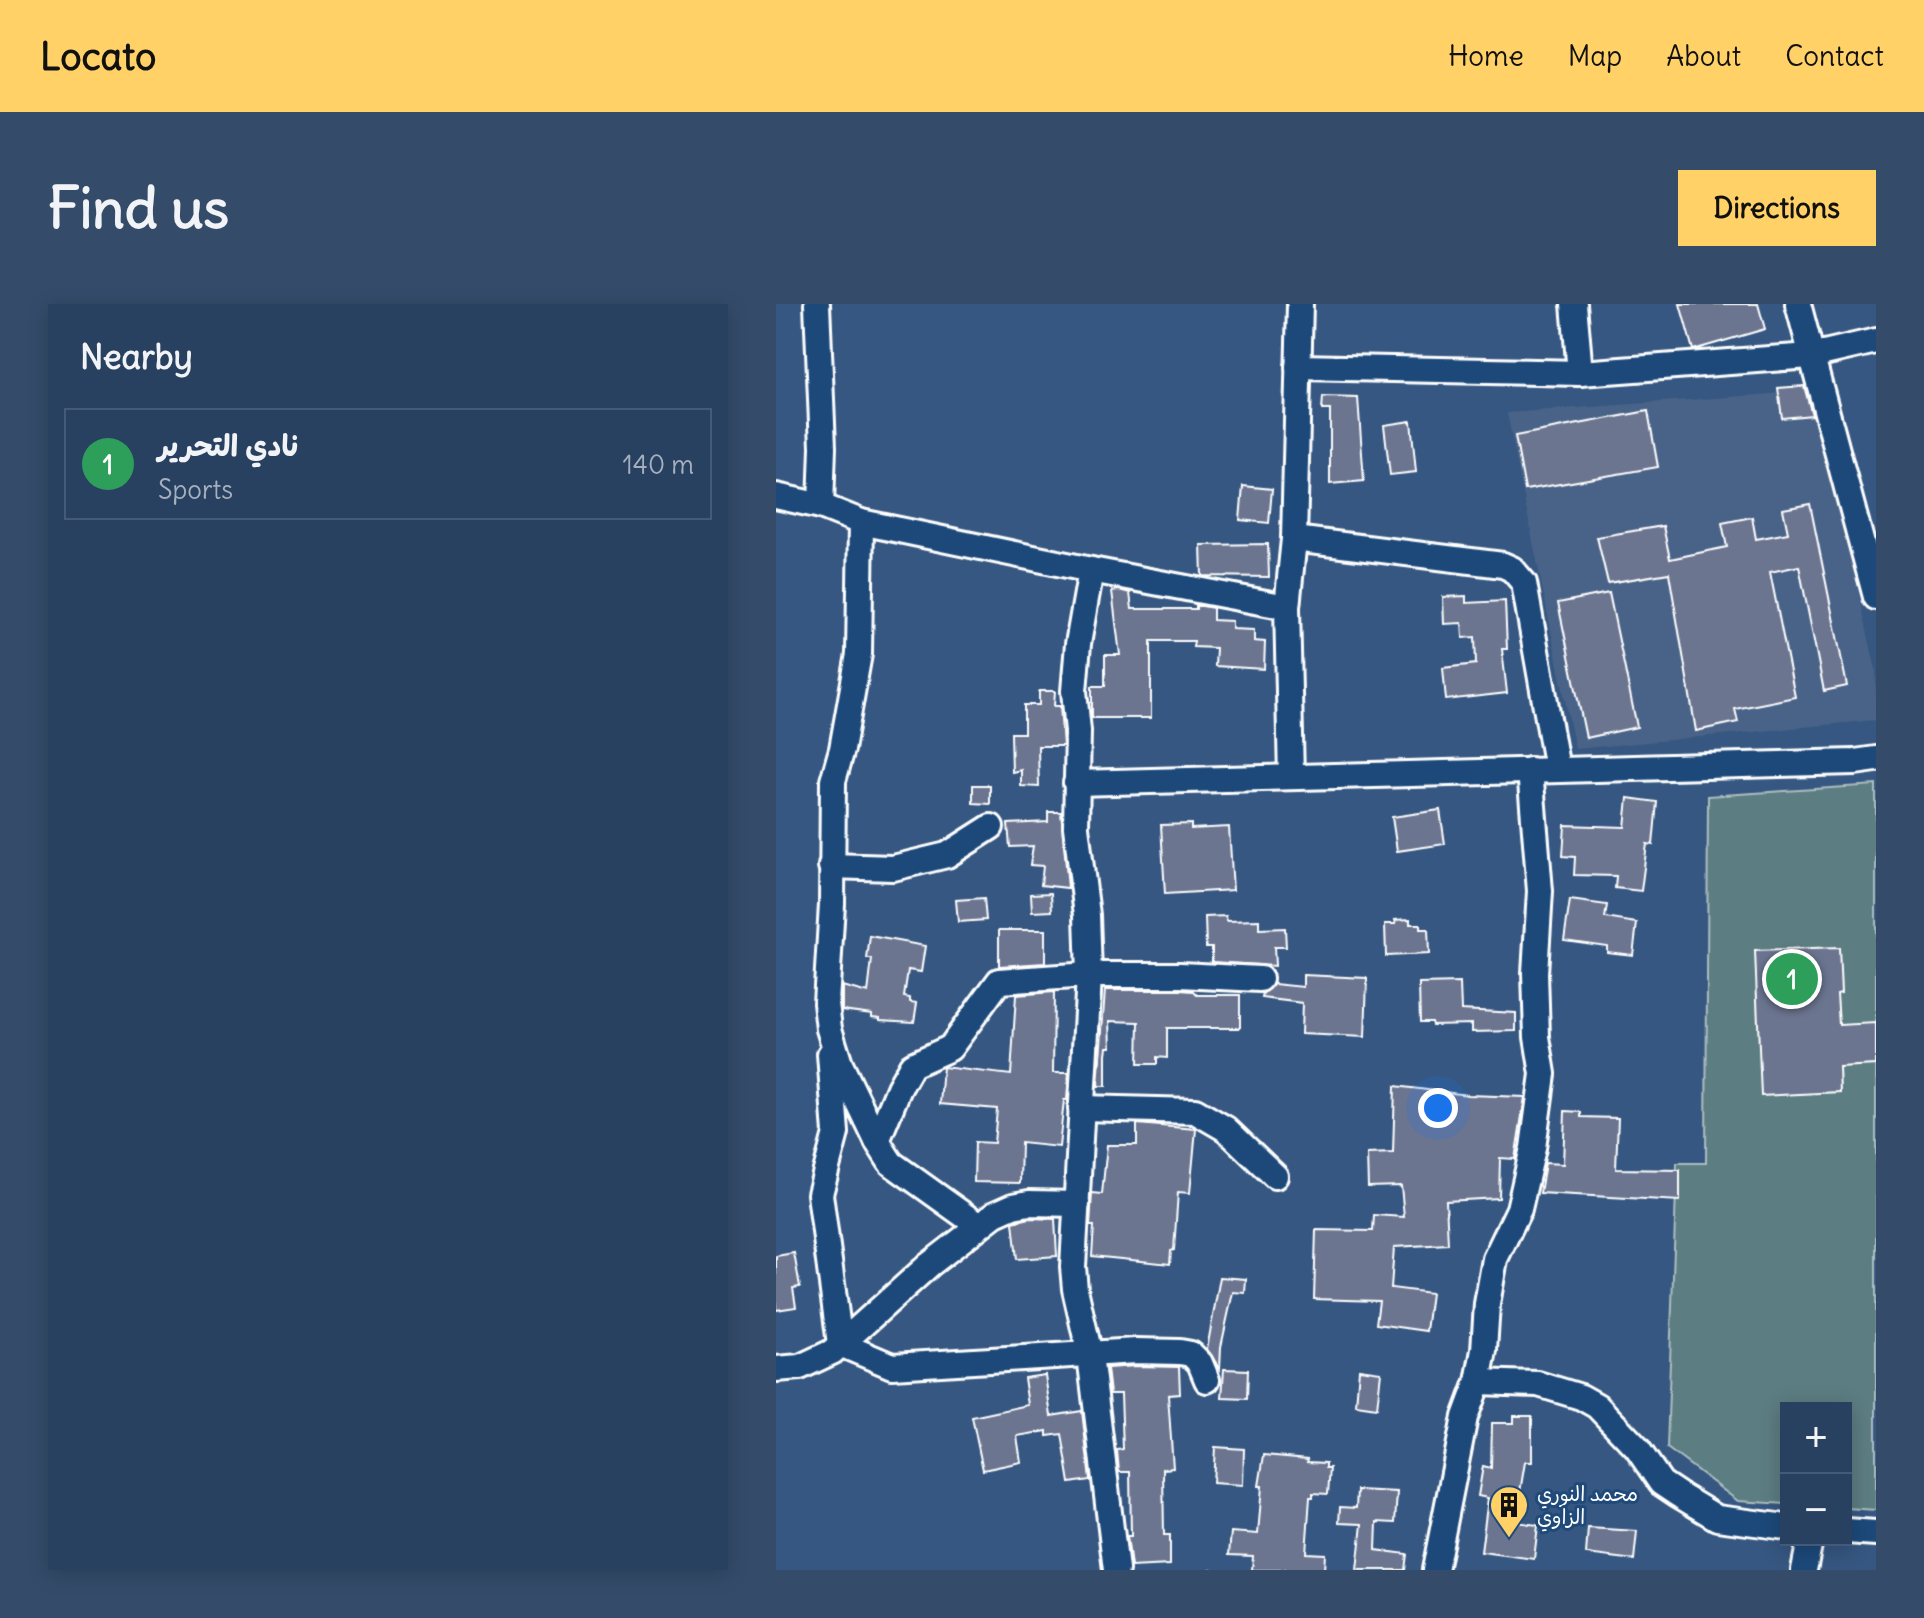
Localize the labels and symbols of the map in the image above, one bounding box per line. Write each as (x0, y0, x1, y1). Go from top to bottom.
pin: 1 (1766, 949, 1818, 1009)
your location (1418, 1088, 1458, 1128)
place label: محمد النوري الزاوي (1537, 1481, 1638, 1532)
building icon: محمد النوري الزاوي (1488, 1484, 1530, 1539)

